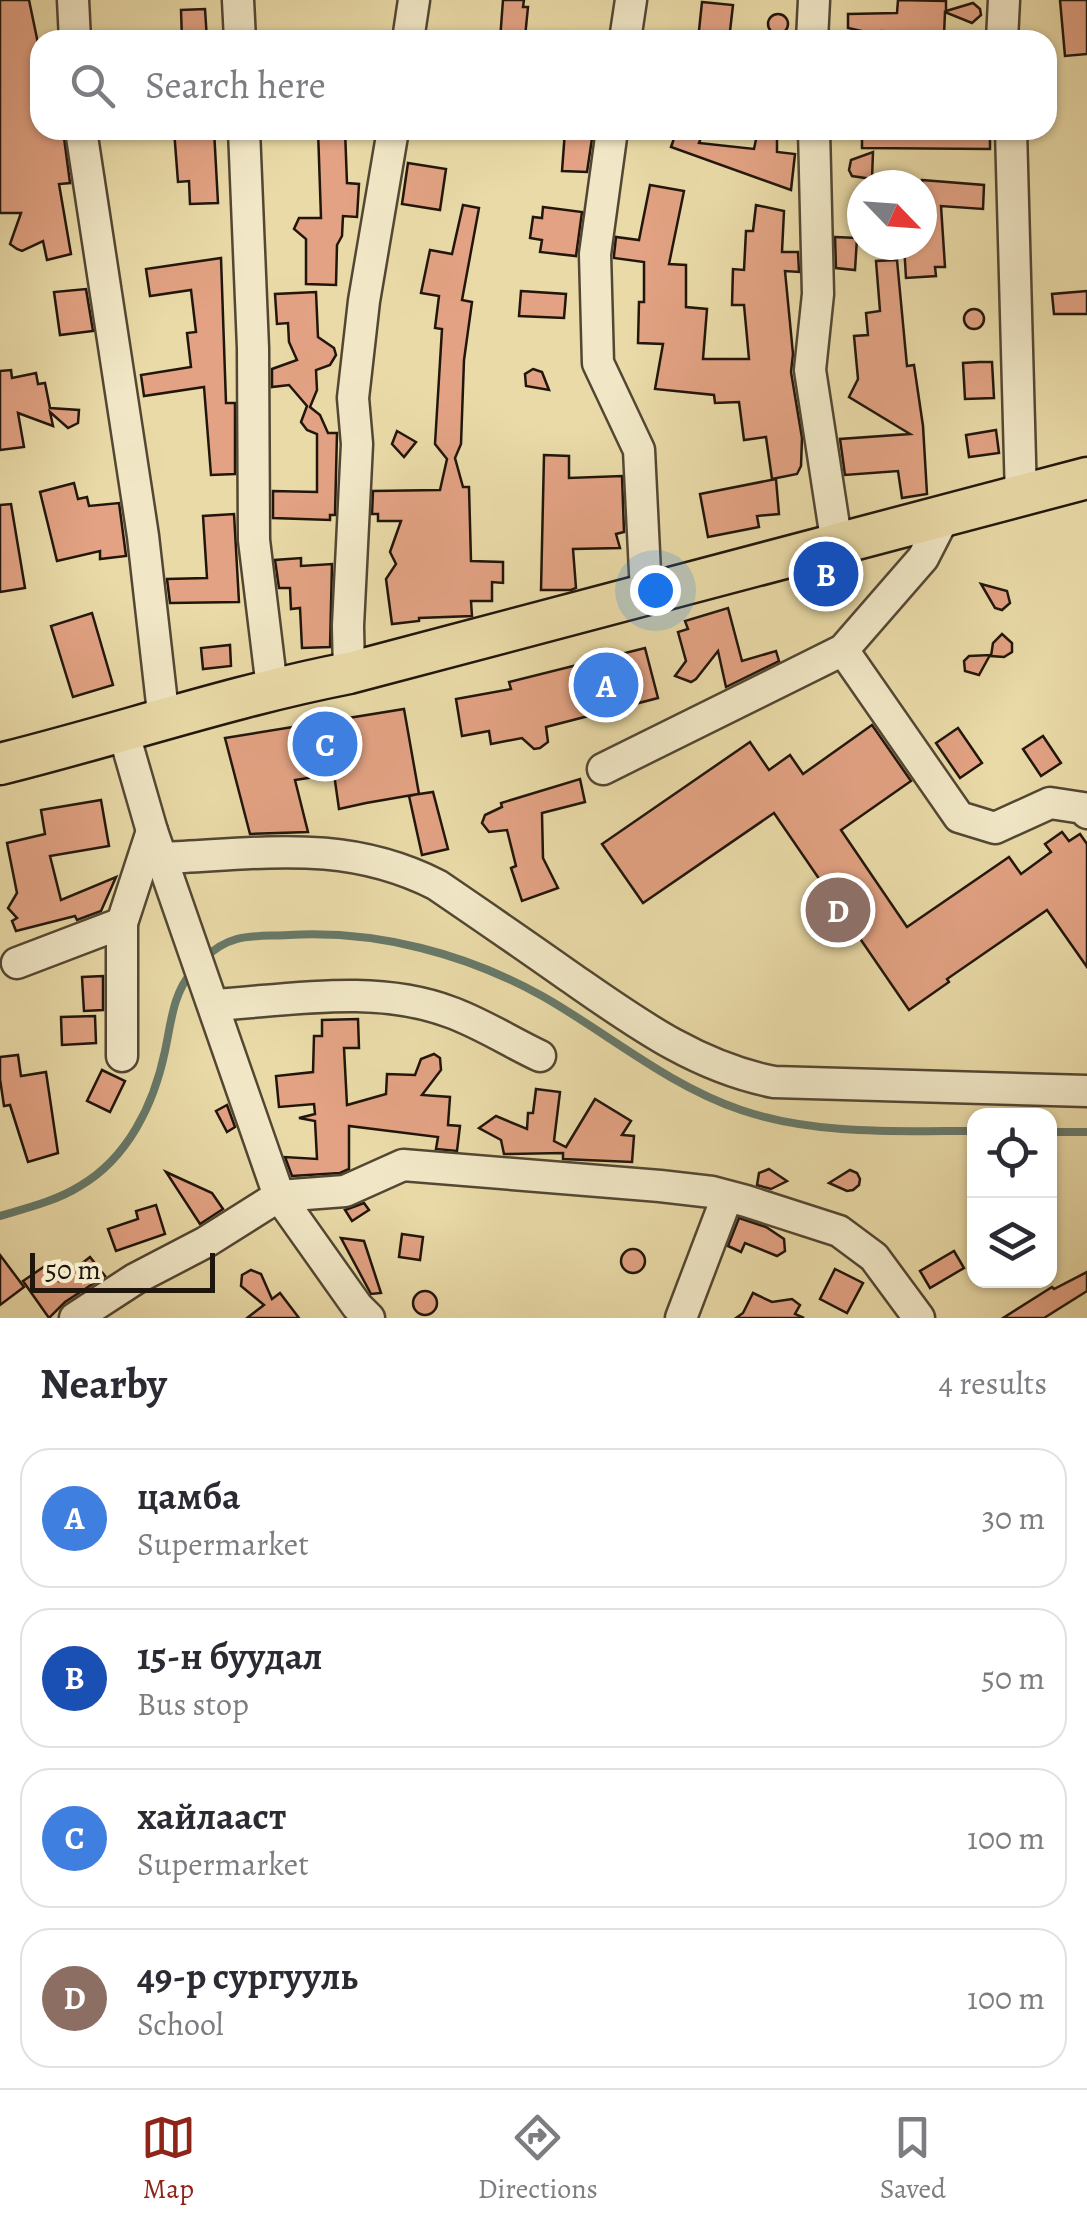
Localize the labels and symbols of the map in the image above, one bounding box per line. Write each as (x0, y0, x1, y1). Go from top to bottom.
north arrow (847, 170, 937, 260)
pin: B (794, 536, 858, 612)
your location (630, 565, 681, 616)
pin: A (574, 648, 638, 722)
pin: C (292, 706, 358, 782)
pin: D (806, 872, 870, 948)
scale bar (30, 1248, 215, 1292)

